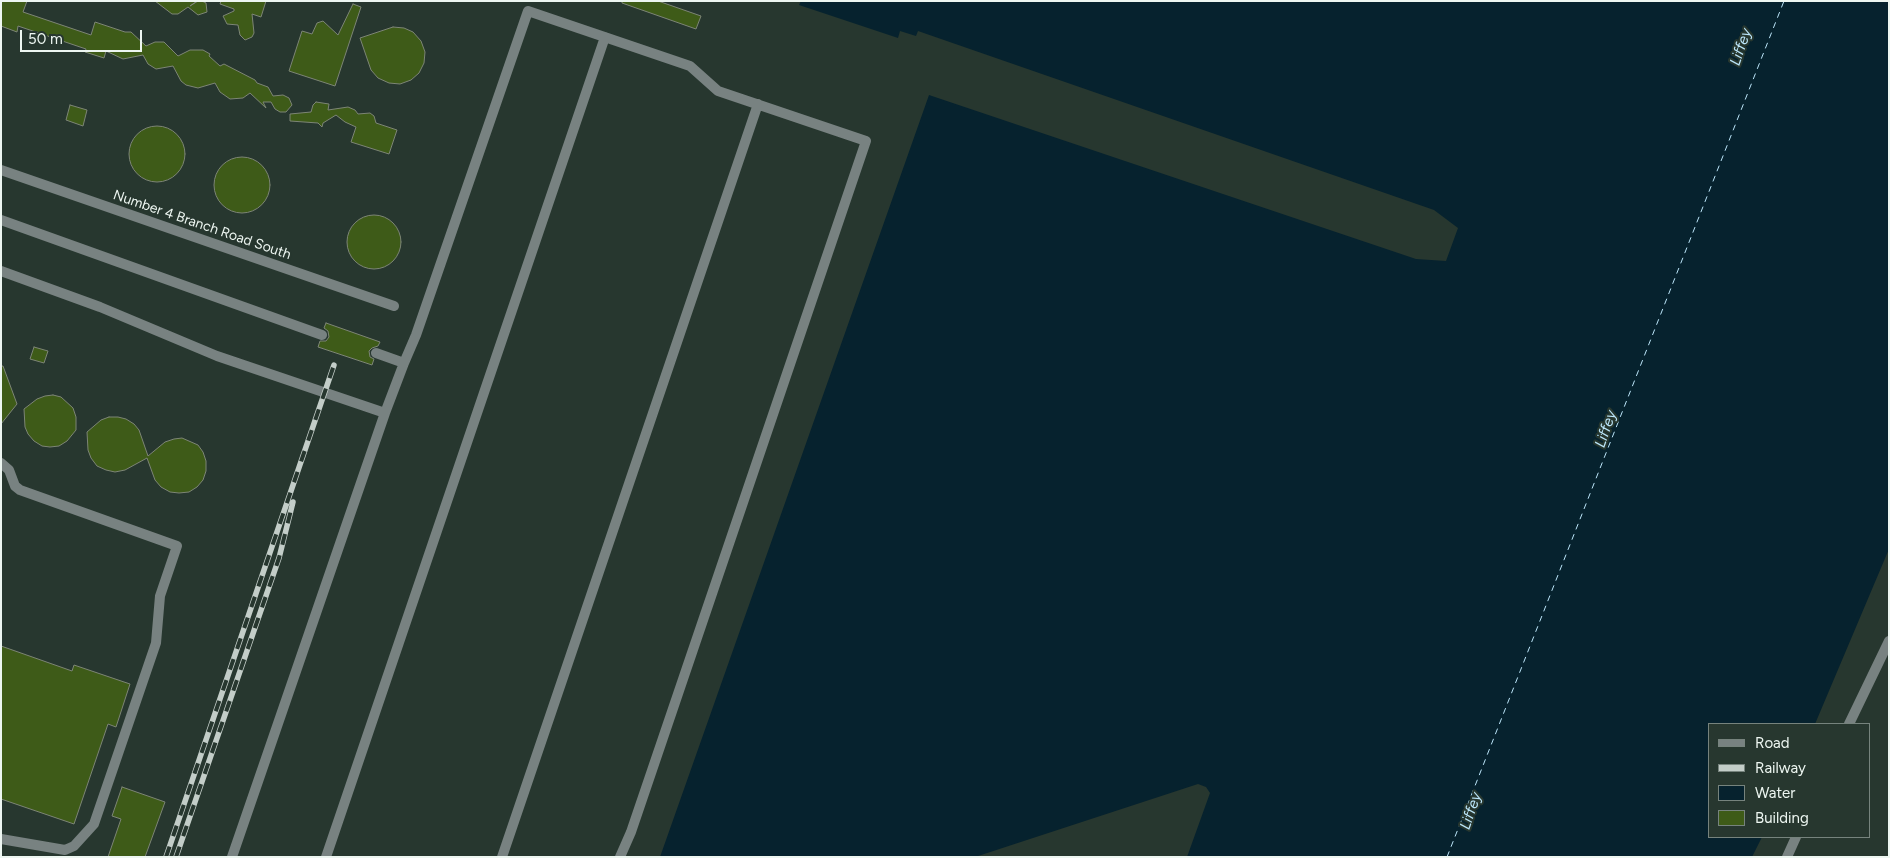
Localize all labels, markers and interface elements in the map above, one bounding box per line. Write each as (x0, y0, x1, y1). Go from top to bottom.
scale bar (22, 20, 145, 52)
water label: Liffey (1726, 26, 1756, 68)
text: 50 m (28, 30, 63, 48)
street label: Number 4 Branch Road South (111, 187, 293, 263)
water label: Liffey (1591, 408, 1621, 450)
legend (1708, 723, 1870, 838)
text: Road (1755, 734, 1790, 752)
text: Railway (1755, 759, 1806, 777)
text: Water (1755, 784, 1795, 802)
water label: Liffey (1456, 790, 1486, 832)
text: Building (1755, 809, 1809, 827)

